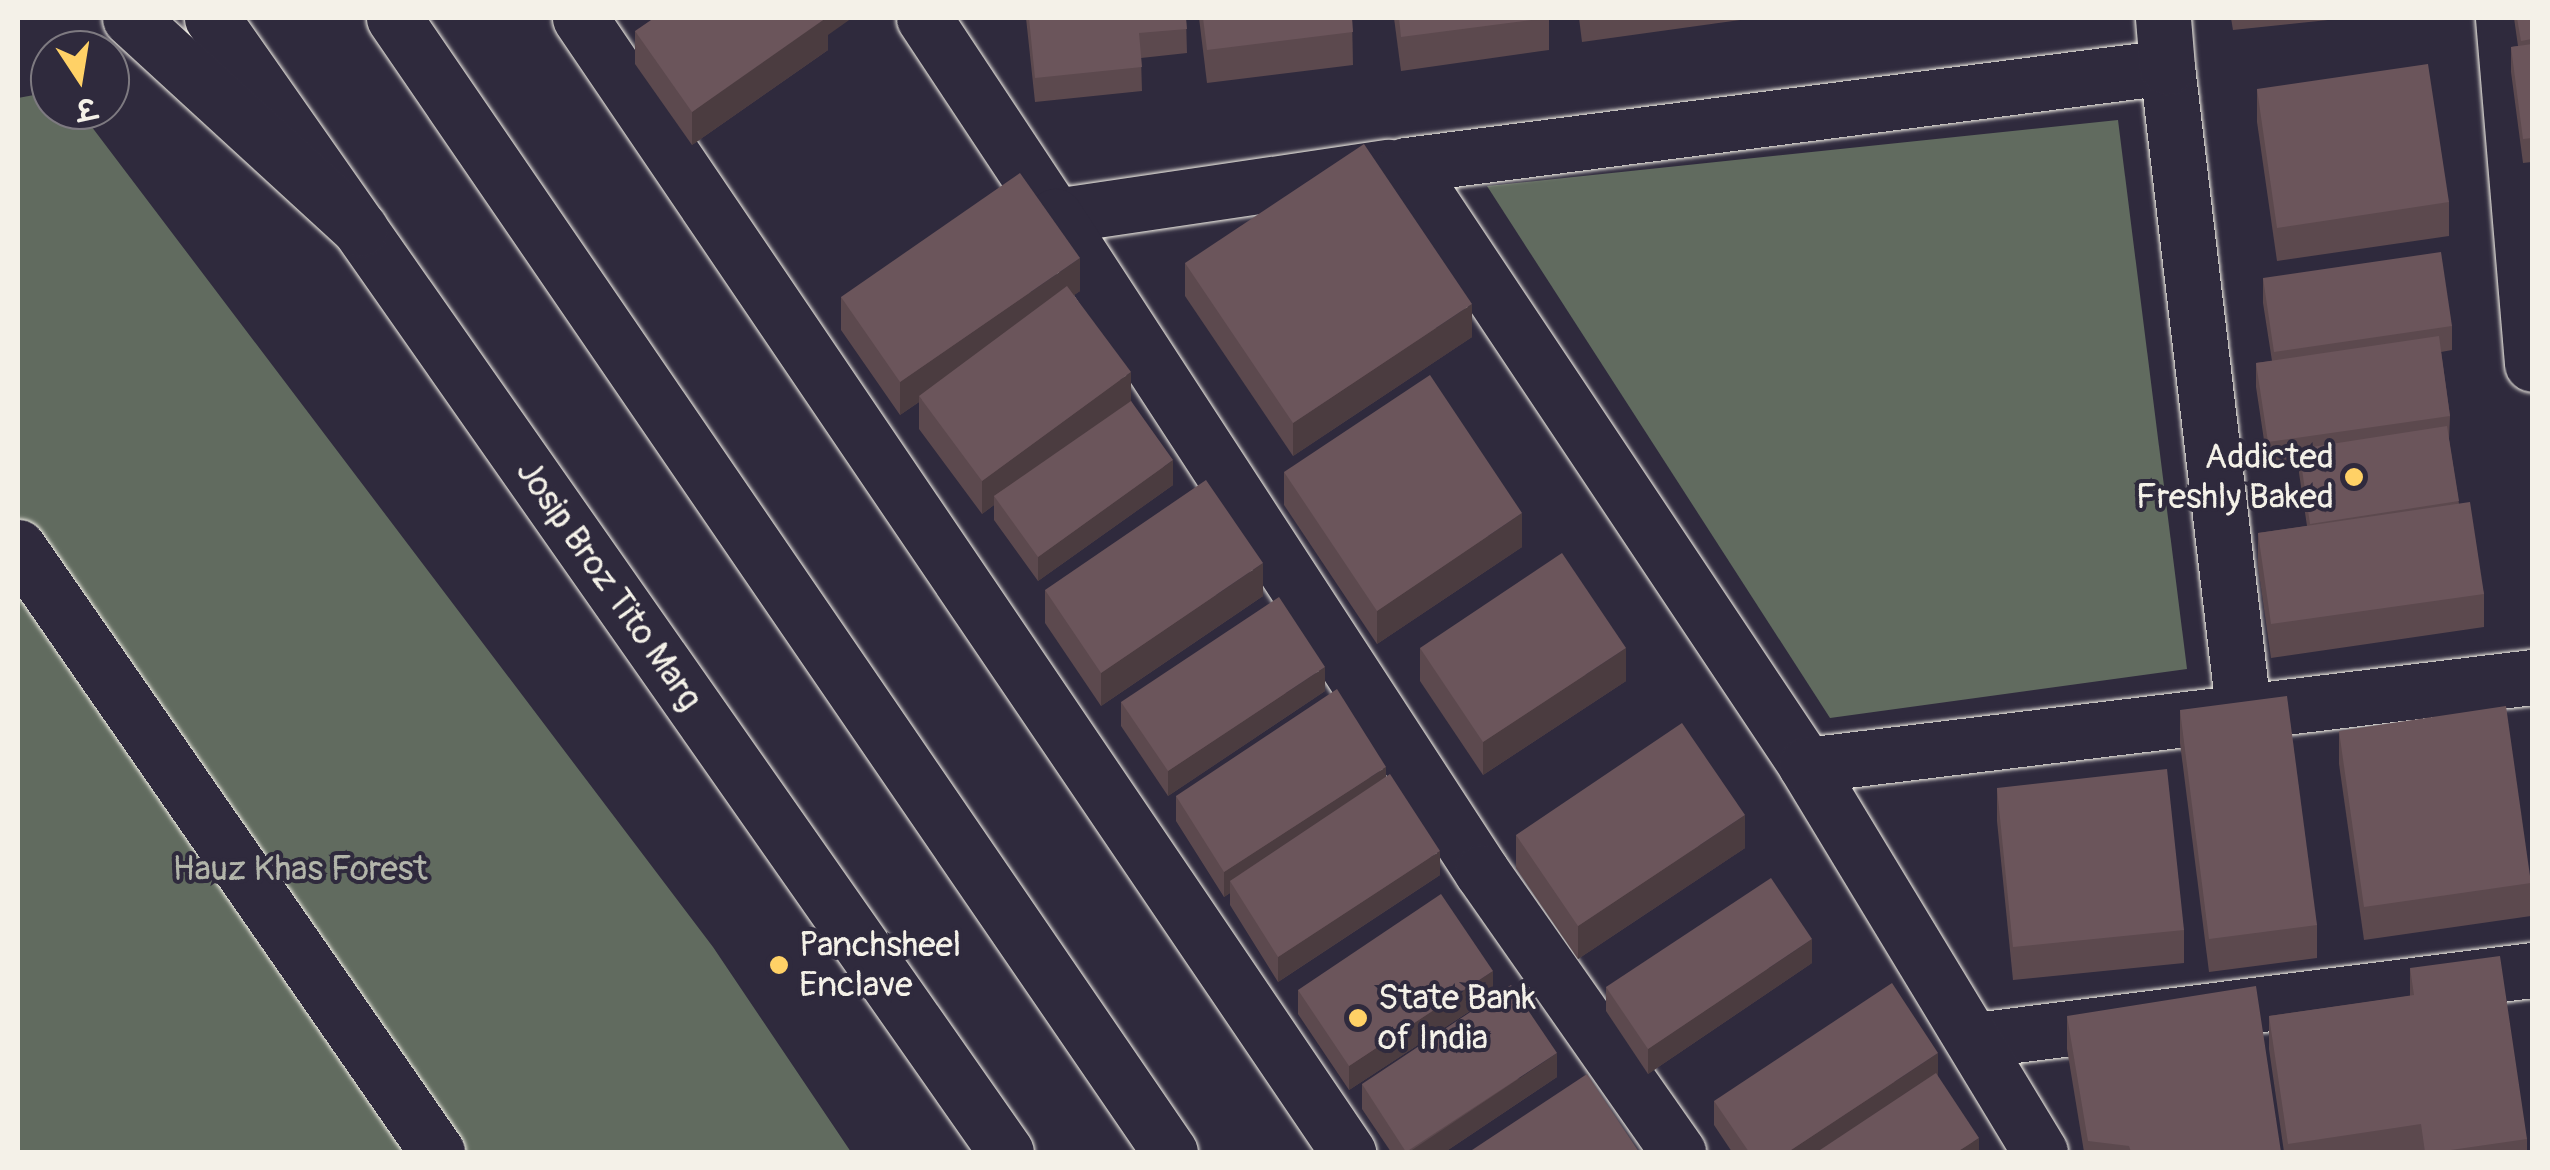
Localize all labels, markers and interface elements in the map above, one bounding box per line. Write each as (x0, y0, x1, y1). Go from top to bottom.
north arrow (30, 30, 130, 130)
text: उ (73, 89, 99, 127)
place label: Addicted Freshly Baked (2136, 436, 2334, 518)
street label: Josip Broz Tito Marg (507, 452, 711, 718)
marker: Addicted Freshly Baked (2343, 466, 2365, 488)
park label: Hauz Khas Forest (172, 848, 428, 890)
place label: Panchsheel Enclave (799, 924, 961, 1006)
marker: Panchsheel Enclave (768, 954, 790, 976)
place label: State Bank of India (1378, 977, 1536, 1059)
marker: State Bank of India (1347, 1007, 1369, 1029)

